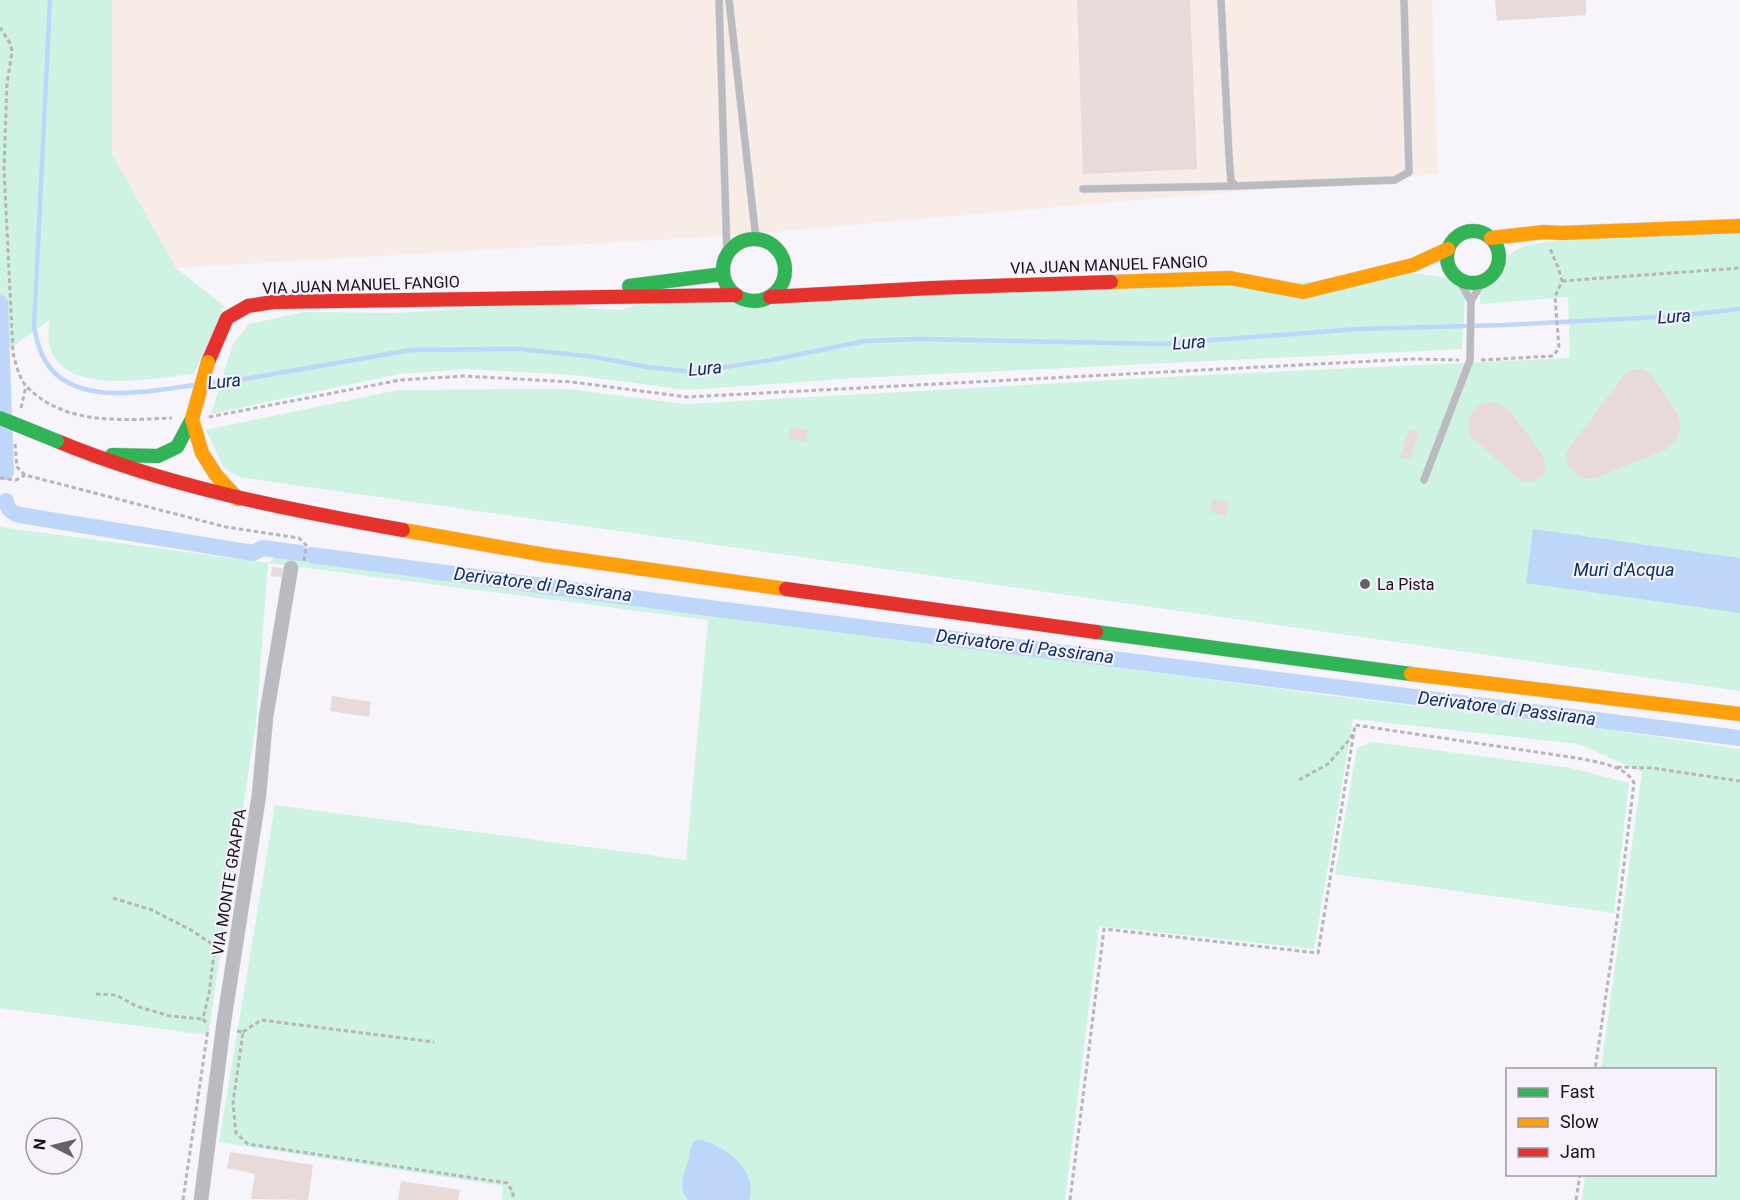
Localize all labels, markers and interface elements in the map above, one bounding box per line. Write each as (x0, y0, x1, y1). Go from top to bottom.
street label: VIA JUAN MANUEL FANGIO (1010, 252, 1208, 278)
street label: VIA JUAN MANUEL FANGIO (262, 272, 460, 298)
water label: Lura (1656, 304, 1692, 328)
water label: Lura (1171, 330, 1207, 354)
water label: Lura (687, 356, 723, 380)
water label: Lura (206, 369, 242, 393)
water label: Muri d'Acqua (1574, 559, 1674, 580)
water label: Derivatore di Passirana (453, 563, 633, 605)
place label: La Pista (1377, 575, 1434, 594)
marker: La Pista (1358, 577, 1372, 591)
water label: Derivatore di Passirana (935, 625, 1115, 667)
water label: Derivatore di Passirana (1417, 687, 1597, 729)
street label: VIA MONTE GRAPPA (208, 807, 250, 957)
legend (1506, 1068, 1716, 1176)
text: Fast (1560, 1081, 1595, 1102)
text: Slow (1560, 1111, 1599, 1132)
north arrow (24, 1116, 84, 1176)
text: N (29, 1137, 50, 1151)
text: Jam (1560, 1141, 1596, 1162)

